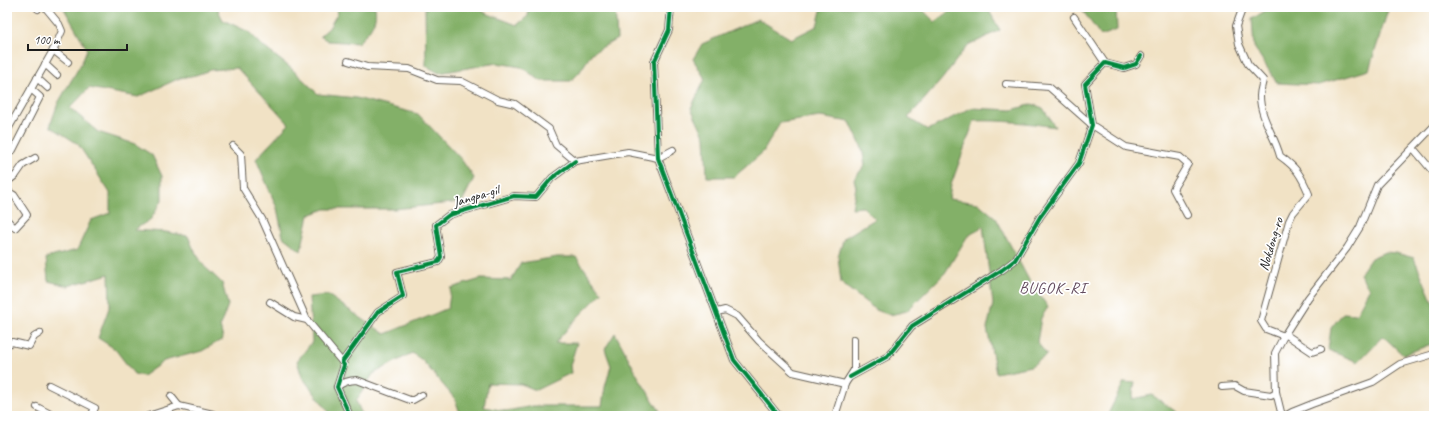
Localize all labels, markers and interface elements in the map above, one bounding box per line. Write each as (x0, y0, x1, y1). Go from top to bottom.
scale bar (28, 26, 127, 52)
text: 100 m (34, 32, 61, 48)
street label: Jangpa-gil (450, 181, 504, 211)
street label: Nokdong-ro (1255, 214, 1287, 273)
district label: BUGOK-RI (1019, 278, 1089, 298)

